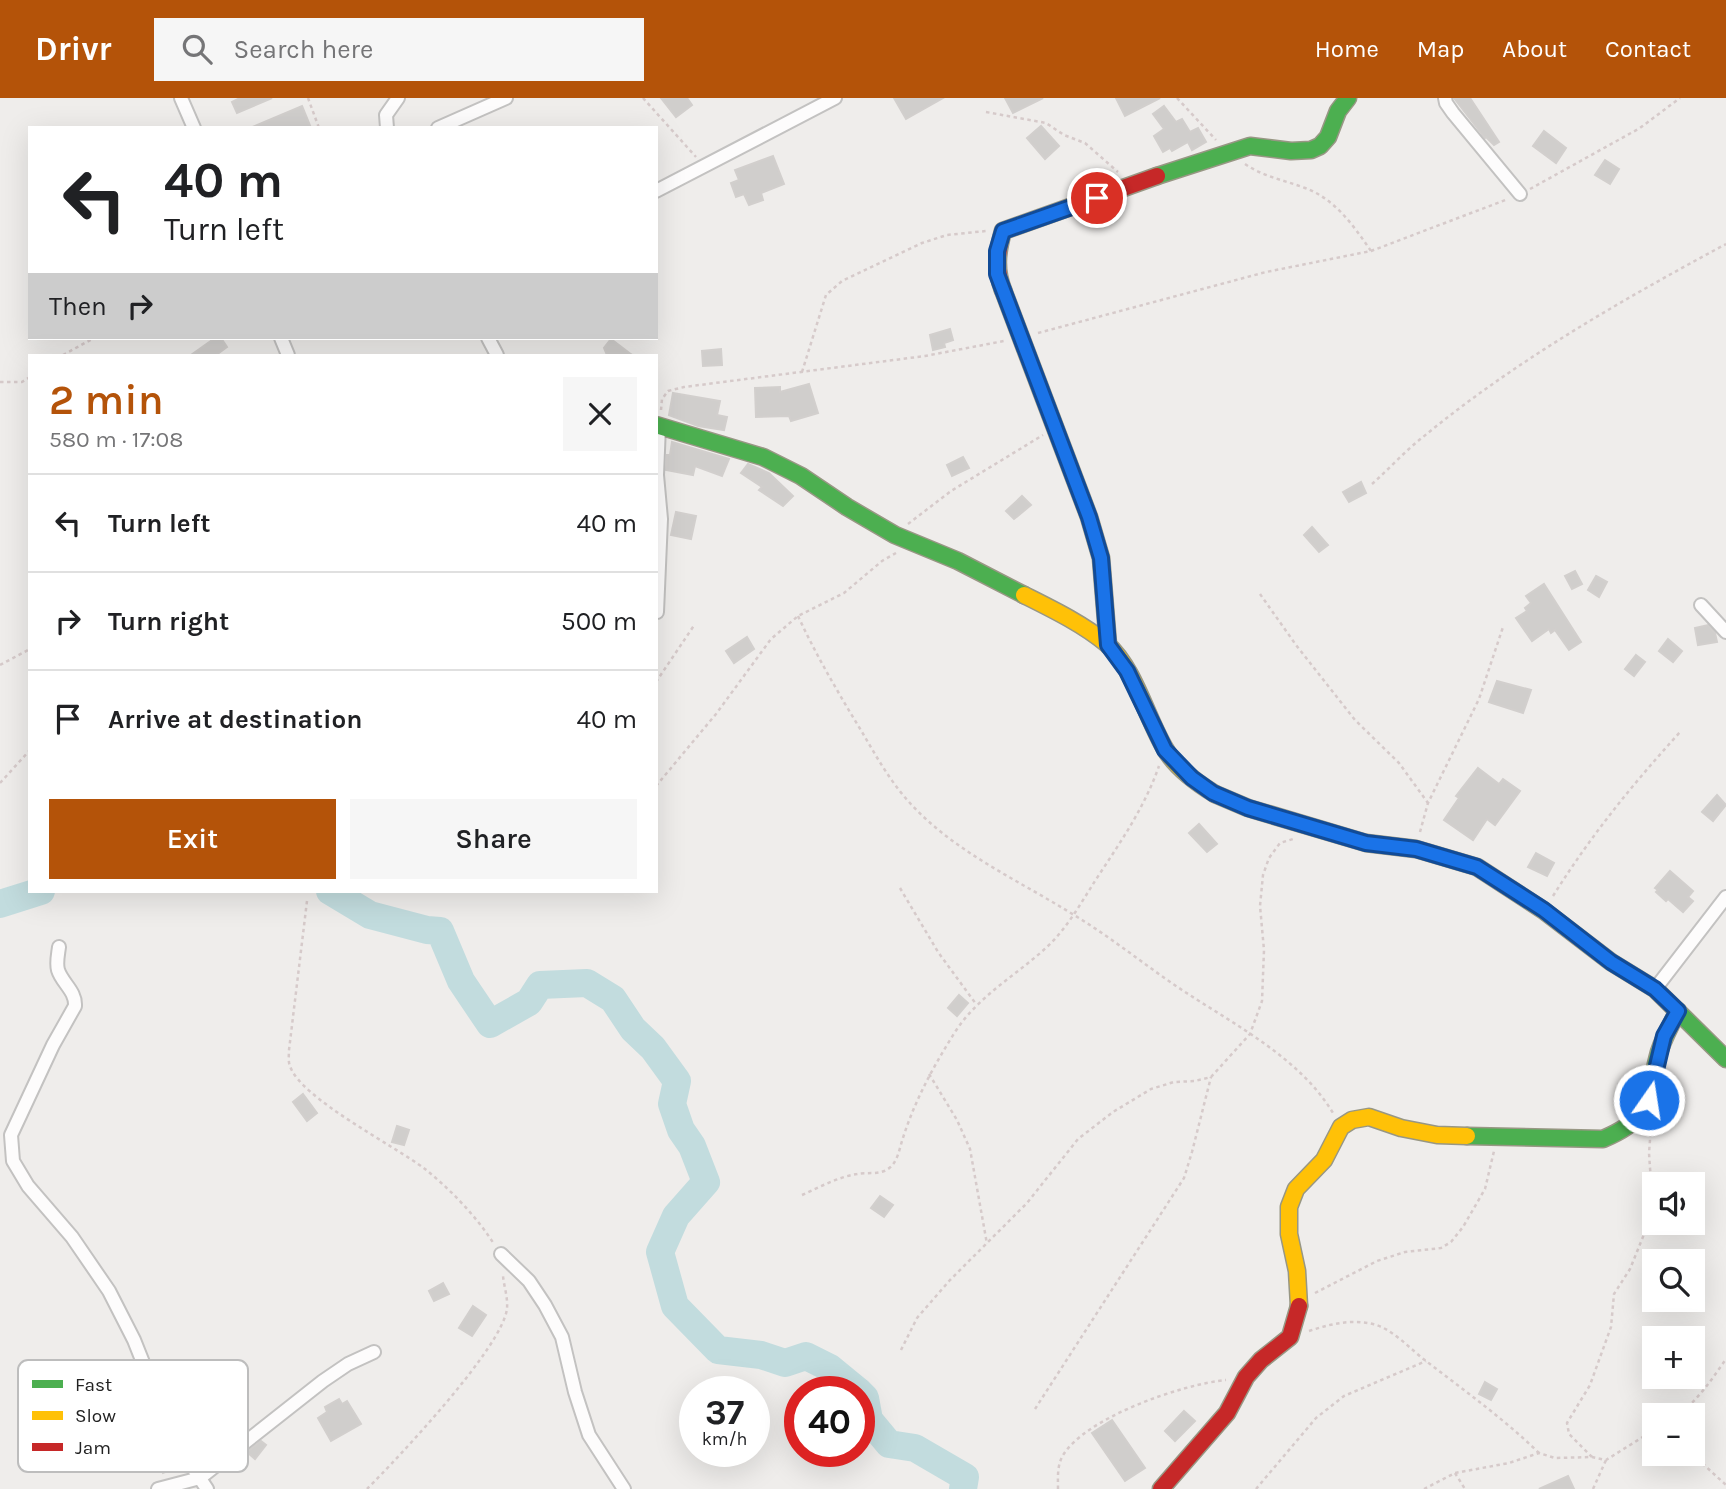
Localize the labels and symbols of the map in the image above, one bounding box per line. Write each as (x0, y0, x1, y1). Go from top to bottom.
pin (1067, 168, 1127, 228)
position arrow (1612, 1063, 1686, 1137)
legend (18, 1360, 248, 1472)
text: Fast (75, 1374, 112, 1396)
speed limit sign: 40 (784, 1376, 875, 1467)
text: Slow (75, 1405, 116, 1427)
text: Jam (75, 1437, 111, 1459)

